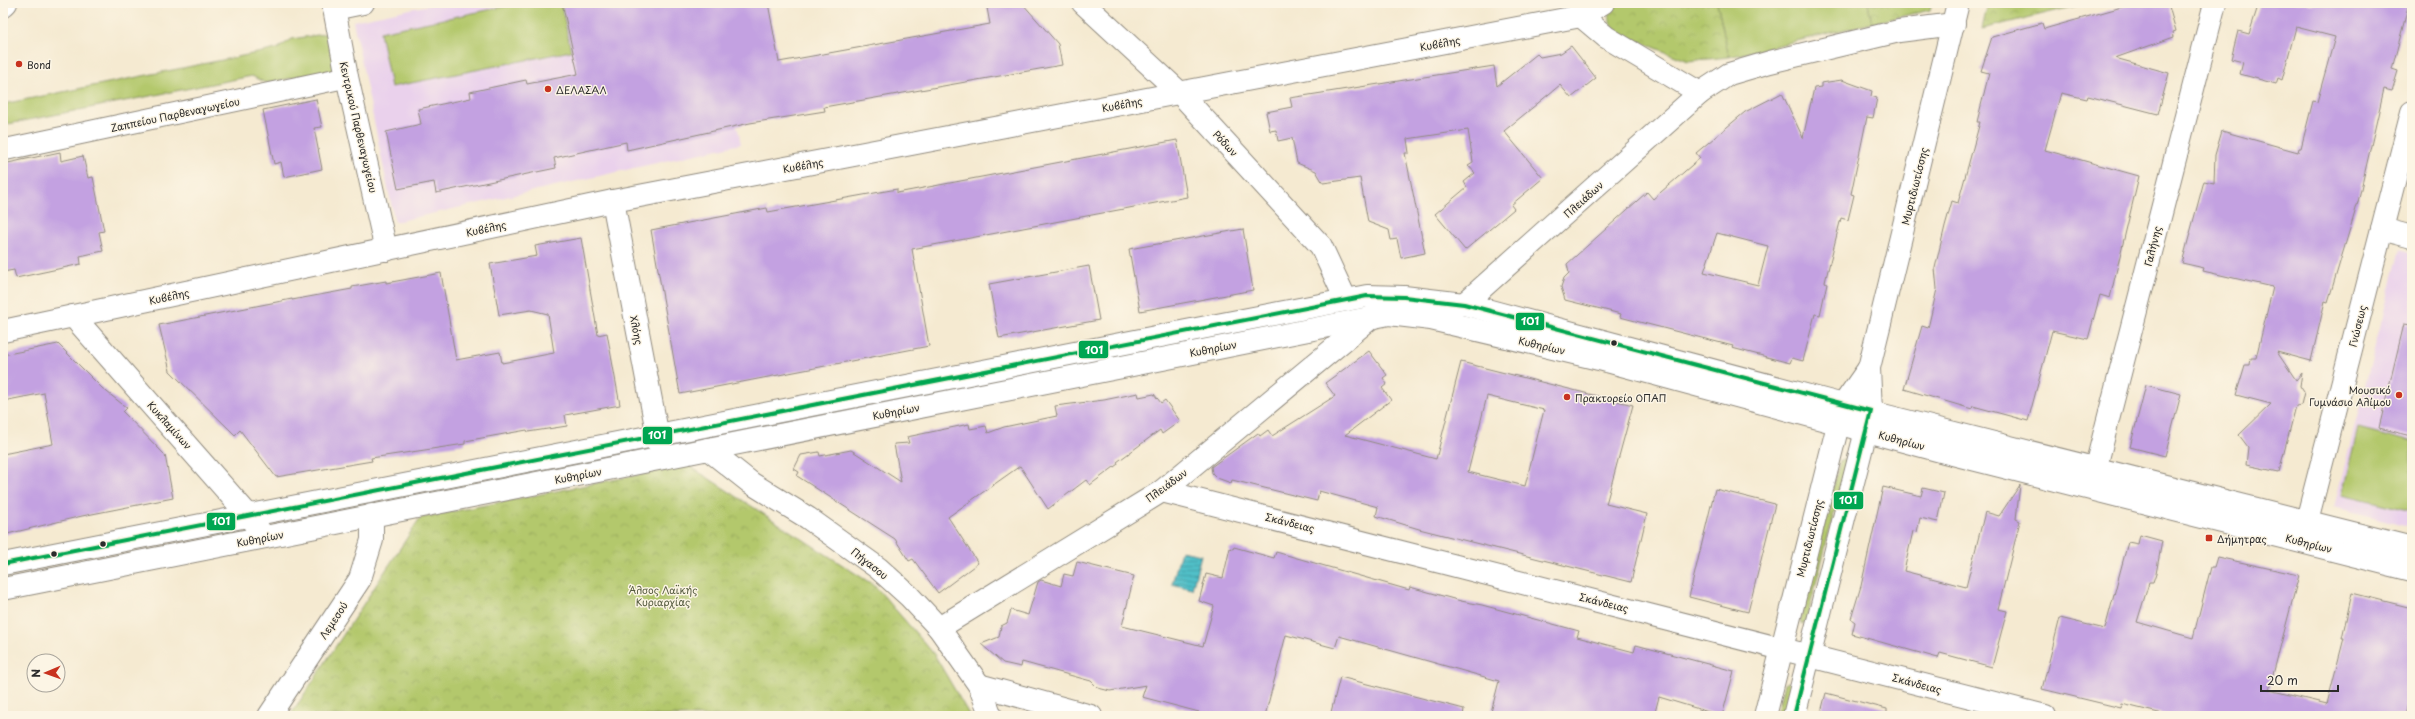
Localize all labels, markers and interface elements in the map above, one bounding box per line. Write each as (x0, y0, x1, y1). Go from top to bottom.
street label: Κυβέλης (1419, 32, 1461, 54)
place label: Bond (27, 57, 51, 72)
marker: Bond (14, 59, 24, 69)
street label: Κεντρικού Παρθεναγωγείου (337, 60, 381, 194)
place label: ΔΕΛΑΣΑΛ (556, 82, 607, 97)
marker: ΔΕΛΑΣΑΛ (543, 84, 553, 94)
street label: Ζαππείου Παρθεναγωγείου (109, 93, 241, 135)
street label: Κυβέλης (1101, 93, 1143, 115)
street label: Ρόδων (1210, 127, 1242, 159)
street label: Μυρτιδιωτίσσης (1897, 146, 1931, 226)
street label: Κυβέλης (782, 154, 824, 176)
street label: Πλειάδων (1560, 177, 1606, 221)
street label: Κυβέλης (464, 216, 508, 240)
street label: Γαλήνης (2140, 224, 2164, 268)
street label: Κυβέλης (147, 284, 191, 308)
street label: Γνώσεως (2345, 303, 2369, 349)
line badge: 101 (1515, 312, 1545, 331)
text: 101 (1521, 312, 1539, 329)
street label: Χλόης (627, 314, 647, 346)
street label: Κυθηρίων (1517, 332, 1567, 358)
street label: Κυθηρίων (1188, 336, 1238, 360)
unlabelled marker (1609, 338, 1619, 348)
line badge: 101 (1078, 340, 1109, 359)
text: 101 (1085, 341, 1103, 358)
place label: Μουσικό Γυμνάσιο Αλίμου (2309, 382, 2391, 409)
place label: Πρακτορείο ΟΠΑΠ (1575, 390, 1666, 405)
marker: Μουσικό Γυμνάσιο Αλίμου (2394, 390, 2404, 400)
marker: Πρακτορείο ΟΠΑΠ (1562, 392, 1572, 402)
street label: Κυκλαμίνων (144, 398, 196, 452)
street label: Κυθηρίων (871, 399, 921, 423)
line badge: 101 (642, 426, 673, 445)
text: 101 (648, 426, 666, 443)
street label: Κυθηρίων (1877, 427, 1927, 453)
street label: Κυθηρίων (553, 463, 603, 487)
street label: Πλειάδων (1142, 465, 1190, 505)
line badge: 101 (1833, 491, 1864, 510)
text: 101 (1839, 491, 1857, 508)
street label: Μυρτιδιωτίσσης (1792, 498, 1826, 578)
street label: Σκάνδειας (1264, 509, 1316, 535)
line badge: 101 (206, 512, 236, 531)
text: 101 (212, 512, 230, 529)
street label: Κυθηρίων (235, 526, 285, 550)
street label: Κυθηρίων (2284, 530, 2334, 556)
place label: Δήμητρας (2217, 531, 2267, 547)
marker: Δήμητρας (2204, 533, 2214, 543)
unlabelled marker (98, 539, 108, 549)
street label: Πήγασου (848, 544, 892, 582)
unlabelled marker (49, 549, 59, 559)
park label: Άλσος Λαϊκής Κυριαρχίας (629, 582, 697, 609)
street label: Σκάνδειας (1578, 589, 1630, 615)
street label: Λεμεσού (315, 598, 351, 642)
north arrow (26, 653, 66, 693)
scale bar (2261, 667, 2338, 693)
text: N (27, 668, 44, 678)
street label: Σκάνδειας (1891, 669, 1943, 697)
text: 20 m (2267, 671, 2298, 689)

